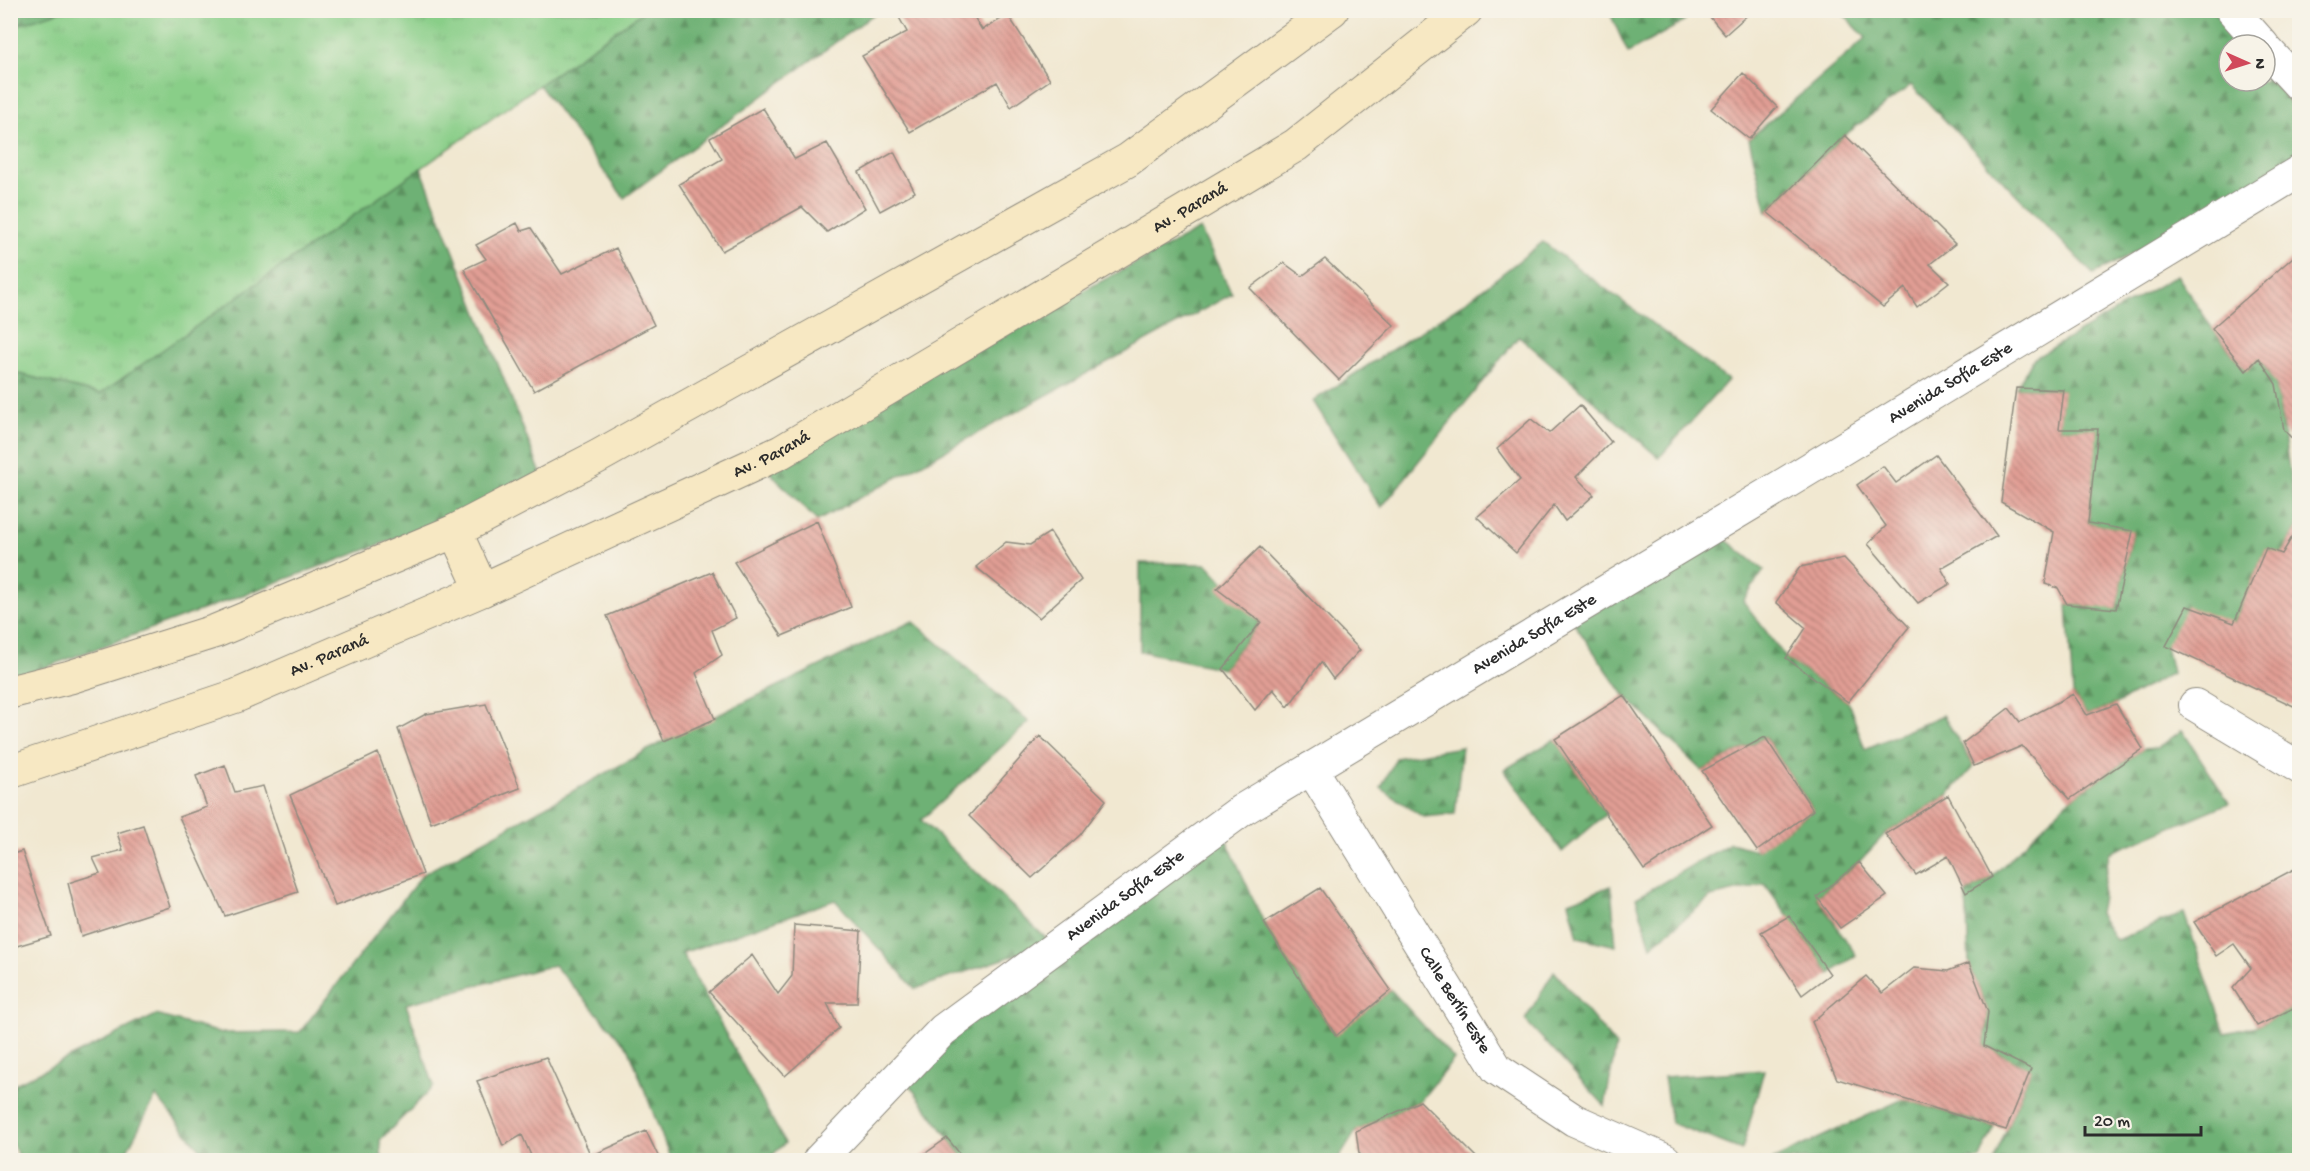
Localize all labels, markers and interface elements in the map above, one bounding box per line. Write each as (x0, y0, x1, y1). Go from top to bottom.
north arrow (2217, 33, 2277, 93)
text: N (2249, 58, 2268, 70)
street label: Av. Paraná (1149, 177, 1232, 238)
street label: Avenida Sofía Este (1885, 337, 2017, 429)
street label: Av. Paraná (730, 426, 815, 483)
street label: Avenida Sofía Este (1469, 589, 1601, 680)
street label: Av. Paraná (287, 629, 373, 682)
street label: Avenida Sofía Este (1062, 845, 1189, 946)
street label: Calle Berlín Este (1414, 943, 1496, 1058)
scale bar (2085, 1099, 2200, 1137)
text: 20 m (2094, 1112, 2130, 1133)

